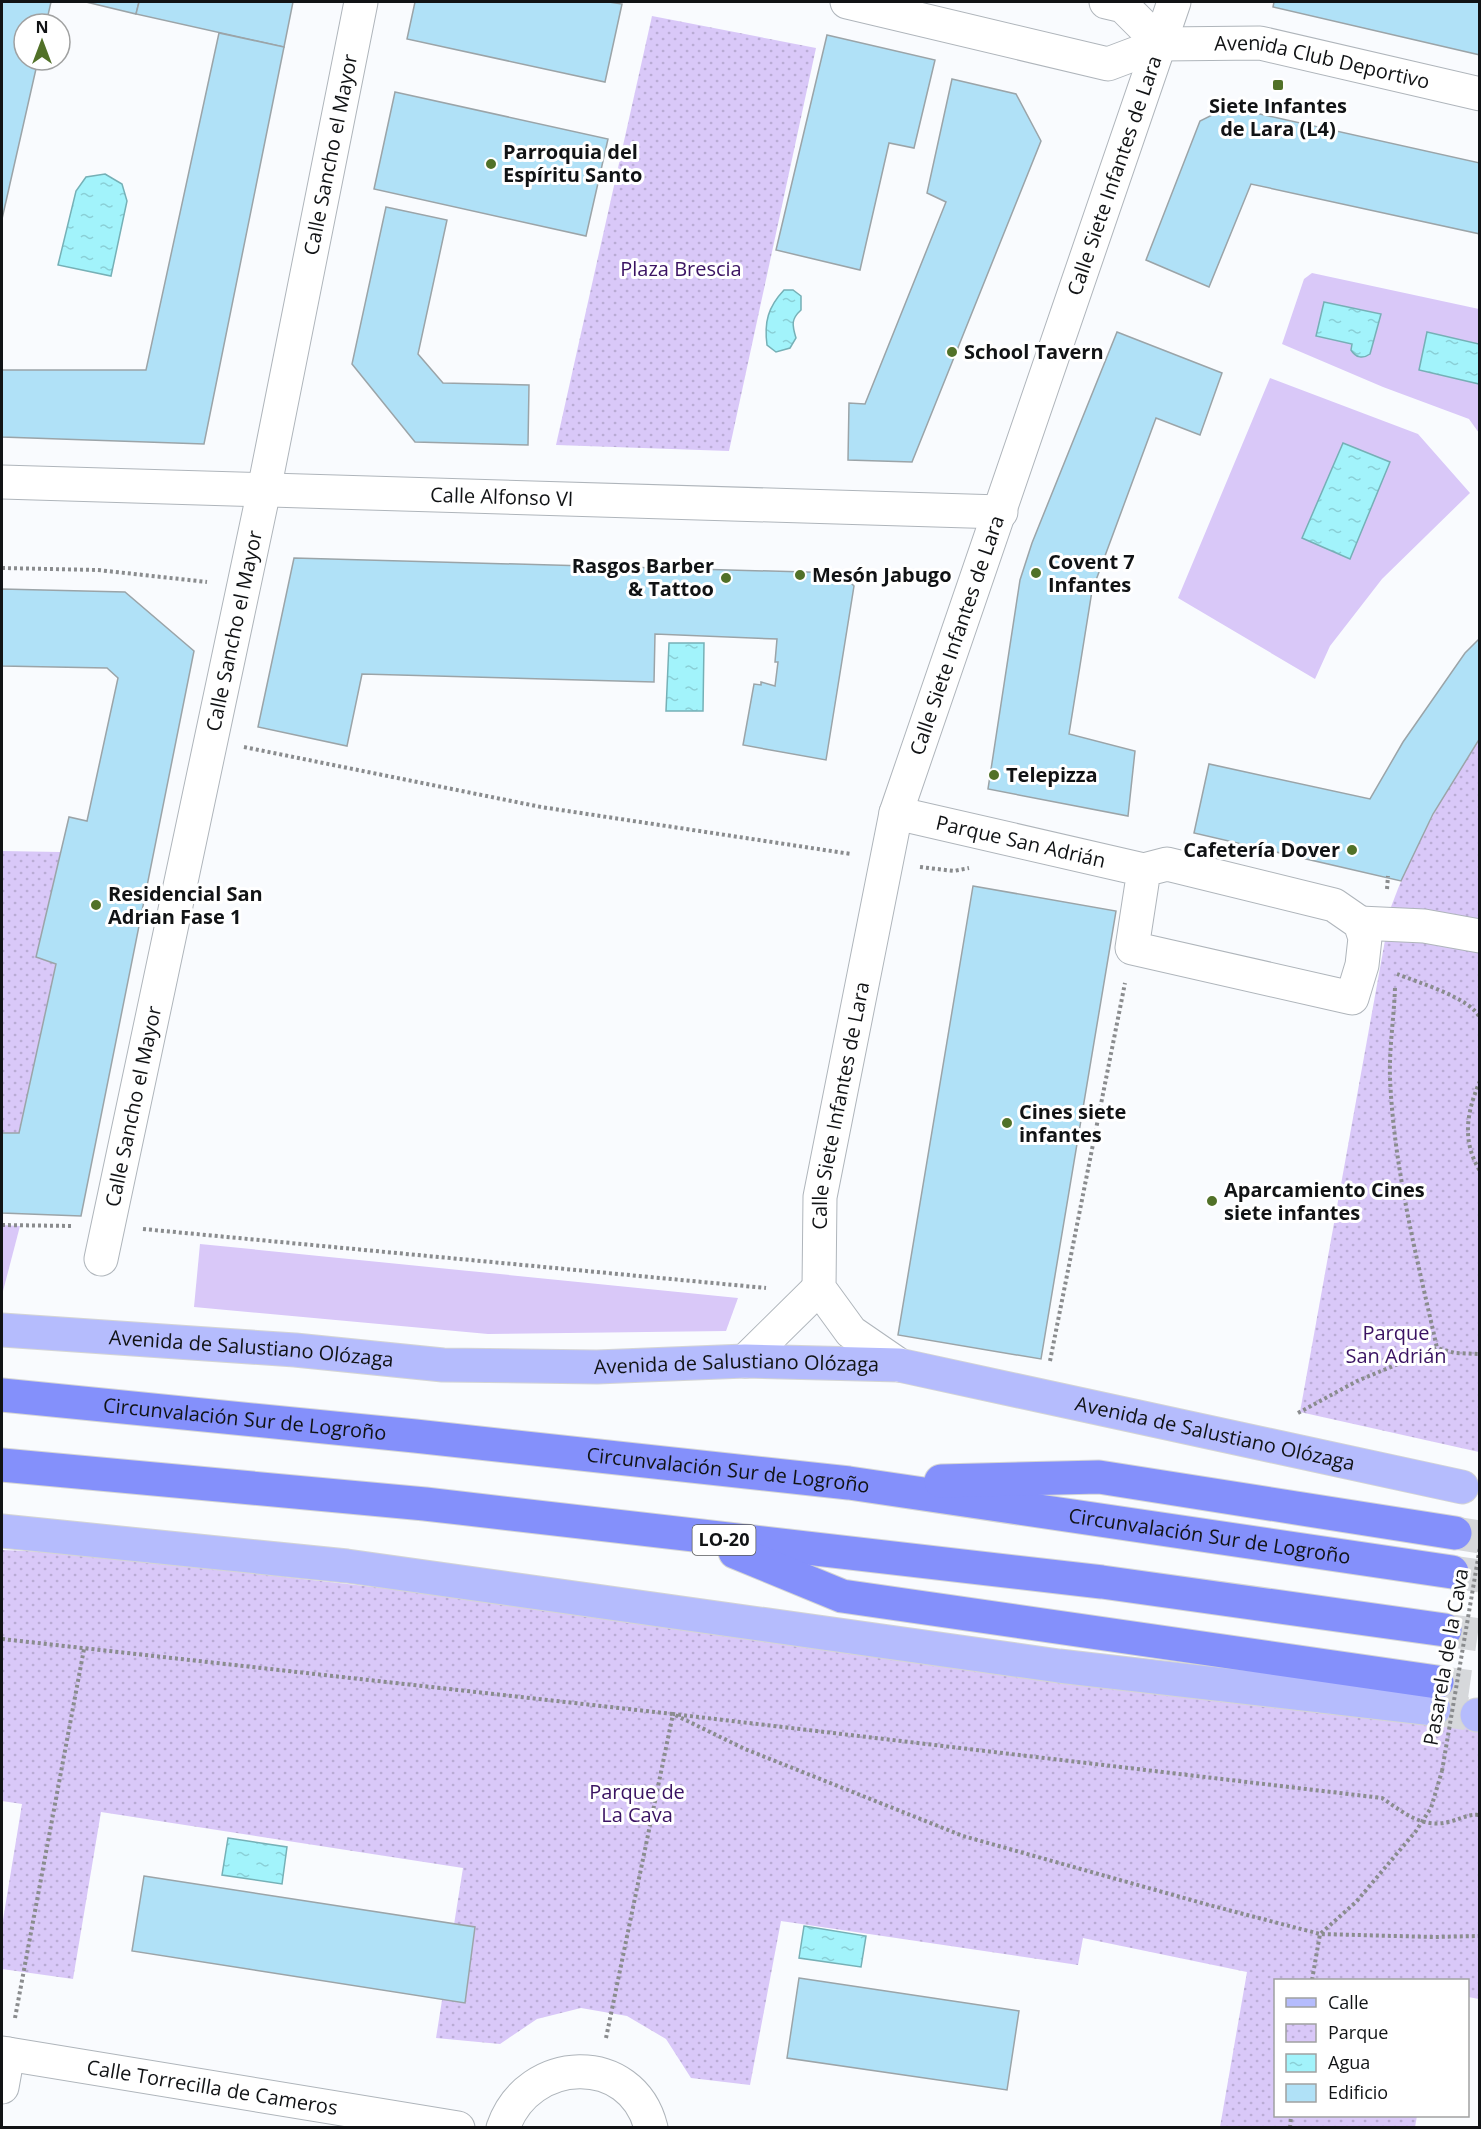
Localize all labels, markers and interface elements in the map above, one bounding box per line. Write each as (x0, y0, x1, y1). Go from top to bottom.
north arrow (12, 12, 72, 72)
text: N (35, 16, 49, 38)
street label: Avenida Club Deportivo (1214, 29, 1433, 95)
street label: Calle Sancho el Mayor (297, 52, 363, 258)
street label: Calle Siete Infantes de Lara (1060, 52, 1168, 299)
marker: Siete Infantes de Lara (L4) (1271, 78, 1285, 92)
place label: Siete Infantes de Lara (L4) (1209, 92, 1347, 142)
place label: Parroquia del Espíritu Santo (503, 138, 642, 188)
marker: Parroquia del Espíritu Santo (484, 157, 498, 171)
park label: Plaza Brescia (620, 255, 742, 282)
place label: School Tavern (964, 338, 1104, 365)
marker: School Tavern (945, 345, 959, 359)
street label: Calle Alfonso VI (430, 481, 574, 512)
street label: Calle Siete Infantes de Lara (903, 512, 1010, 759)
street label: Calle Sancho el Mayor (199, 528, 268, 734)
place label: Covent 7 Infantes (1048, 548, 1135, 598)
place label: Rasgos Barber & Tattoo (572, 552, 714, 602)
place label: Mesón Jabugo (812, 561, 952, 588)
marker: Covent 7 Infantes (1029, 566, 1043, 580)
marker: Mesón Jabugo (793, 568, 807, 582)
marker: Rasgos Barber & Tattoo (719, 571, 733, 585)
place label: Telepizza (1006, 761, 1098, 788)
marker: Telepizza (987, 768, 1001, 782)
street label: Parque San Adrián (933, 809, 1108, 874)
place label: Cafetería Dover (1183, 836, 1340, 863)
marker: Cafetería Dover (1345, 843, 1359, 857)
place label: Residencial San Adrian Fase 1 (108, 880, 263, 930)
marker: Residencial San Adrian Fase 1 (89, 898, 103, 912)
street label: Calle Siete Infantes de Lara (806, 979, 875, 1230)
street label: Calle Sancho el Mayor (98, 1003, 167, 1209)
place label: Cines siete infantes (1019, 1098, 1126, 1148)
marker: Cines siete infantes (1000, 1116, 1014, 1130)
place label: Aparcamiento Cines siete infantes (1224, 1176, 1425, 1226)
marker: Aparcamiento Cines siete infantes (1205, 1194, 1219, 1208)
park label: Parque San Adrián (1345, 1319, 1447, 1369)
street label: Avenida de Salustiano Olózaga (108, 1323, 395, 1373)
street label: Avenida de Salustiano Olózaga (593, 1347, 879, 1380)
street label: Avenida de Salustiano Olózaga (1073, 1390, 1357, 1476)
street label: Circunvalación Sur de Logroño (102, 1391, 388, 1446)
street label: Circunvalación Sur de Logroño (585, 1441, 872, 1499)
street label: Circunvalación Sur de Logroño (1067, 1502, 1352, 1570)
road number: LO-20 (692, 1525, 756, 1555)
street label: Pasarela de la Cava (1417, 1566, 1474, 1748)
park label: Parque de La Cava (589, 1778, 685, 1828)
legend (1274, 1979, 1469, 2117)
text: Calle (1328, 1990, 1369, 2014)
text: Parque (1328, 2020, 1388, 2044)
text: Agua (1328, 2050, 1370, 2074)
street label: Calle Torrecilla de Cameros (85, 2053, 340, 2121)
text: Edificio (1328, 2080, 1388, 2104)

